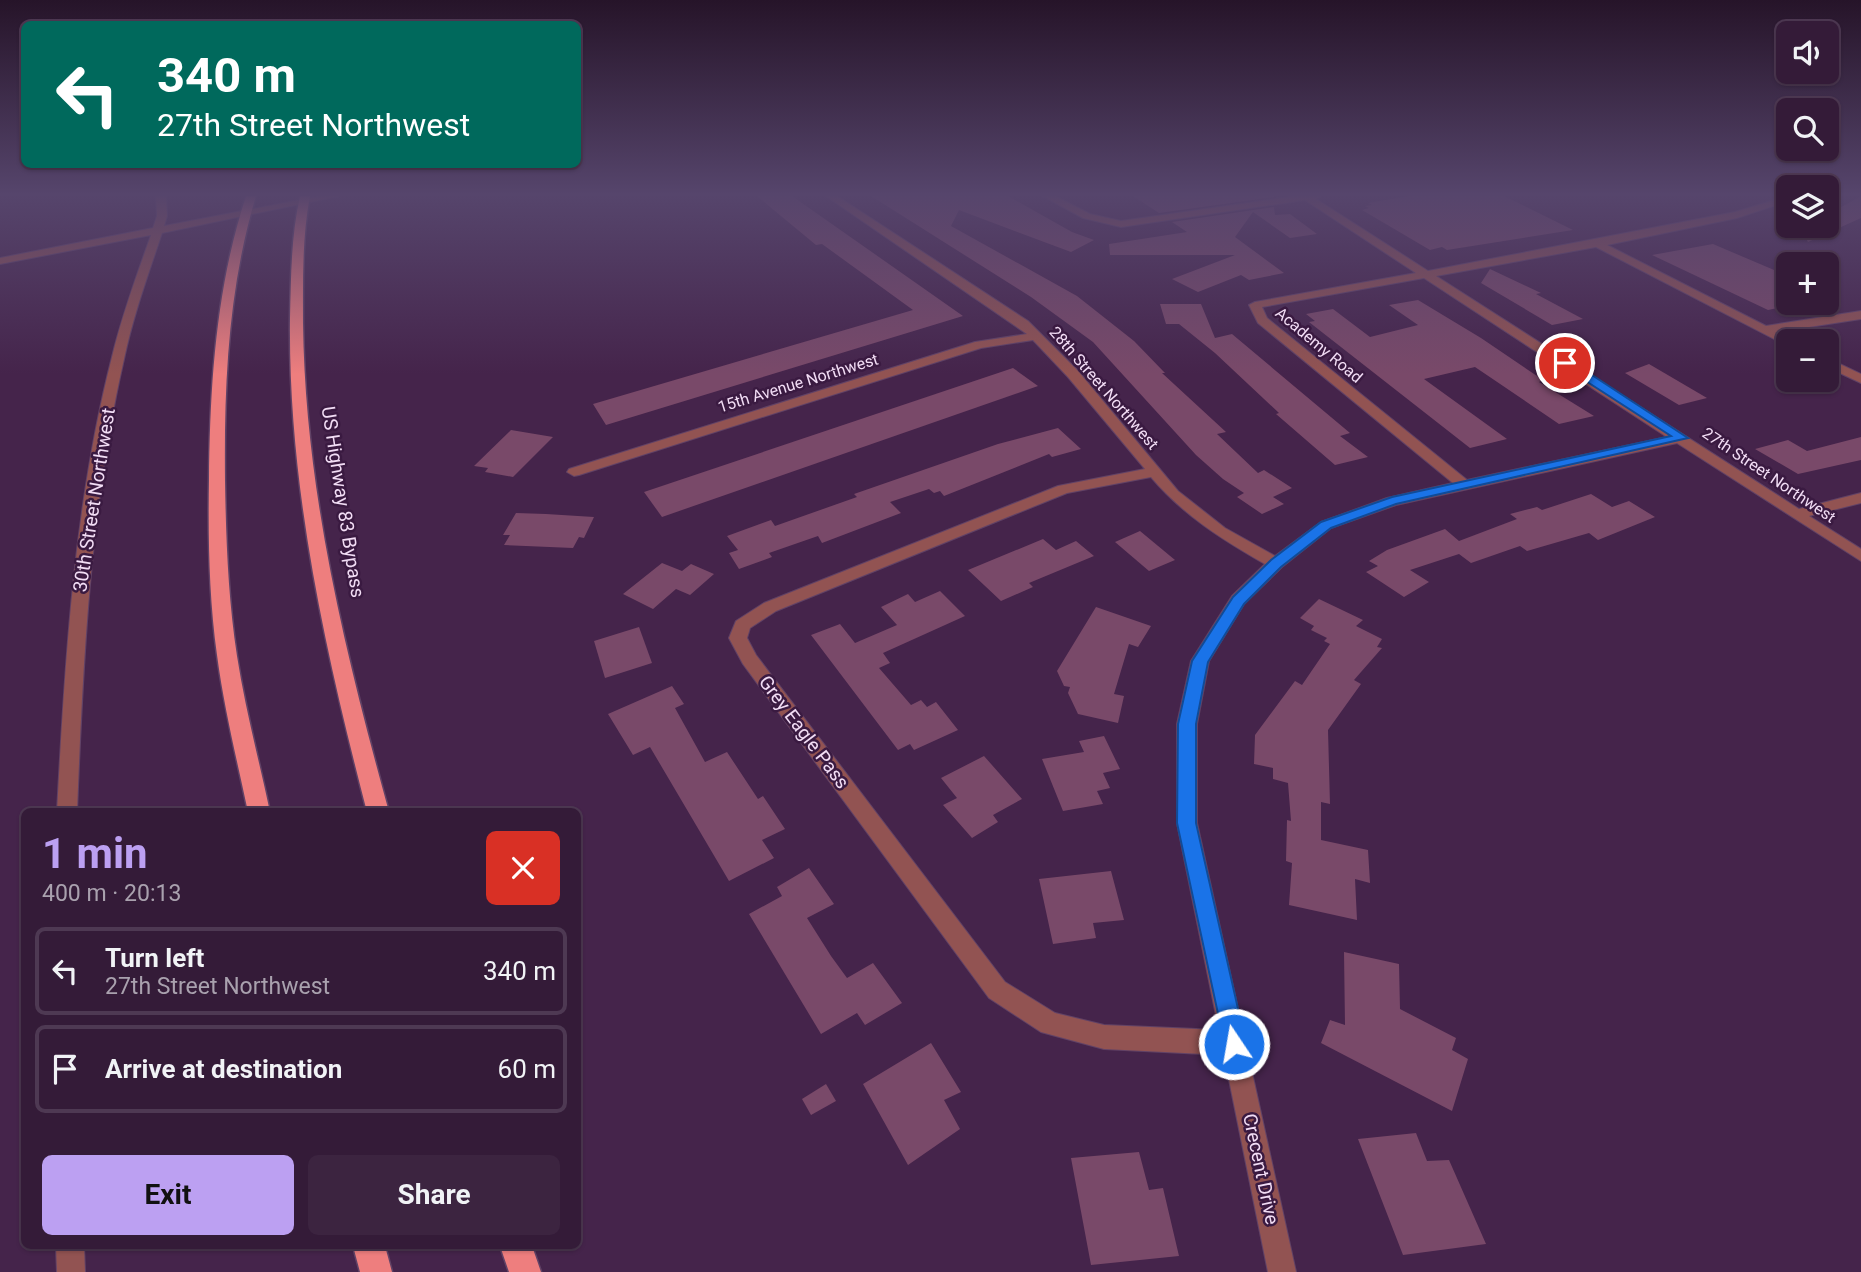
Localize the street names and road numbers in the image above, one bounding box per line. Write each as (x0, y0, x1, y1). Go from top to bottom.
street label: Academy Road (1272, 303, 1366, 387)
street label: 28th Street Northwest (1045, 323, 1163, 453)
street label: 15th Avenue Northwest (716, 350, 880, 416)
street label: US Highway 83 Bypass (317, 405, 369, 599)
street label: 30th Street Northwest (68, 406, 120, 594)
street label: 27th Street Northwest (1699, 423, 1839, 527)
street label: Grey Eagle Pass (754, 671, 854, 793)
street label: Crecent Drive (1238, 1111, 1284, 1227)

